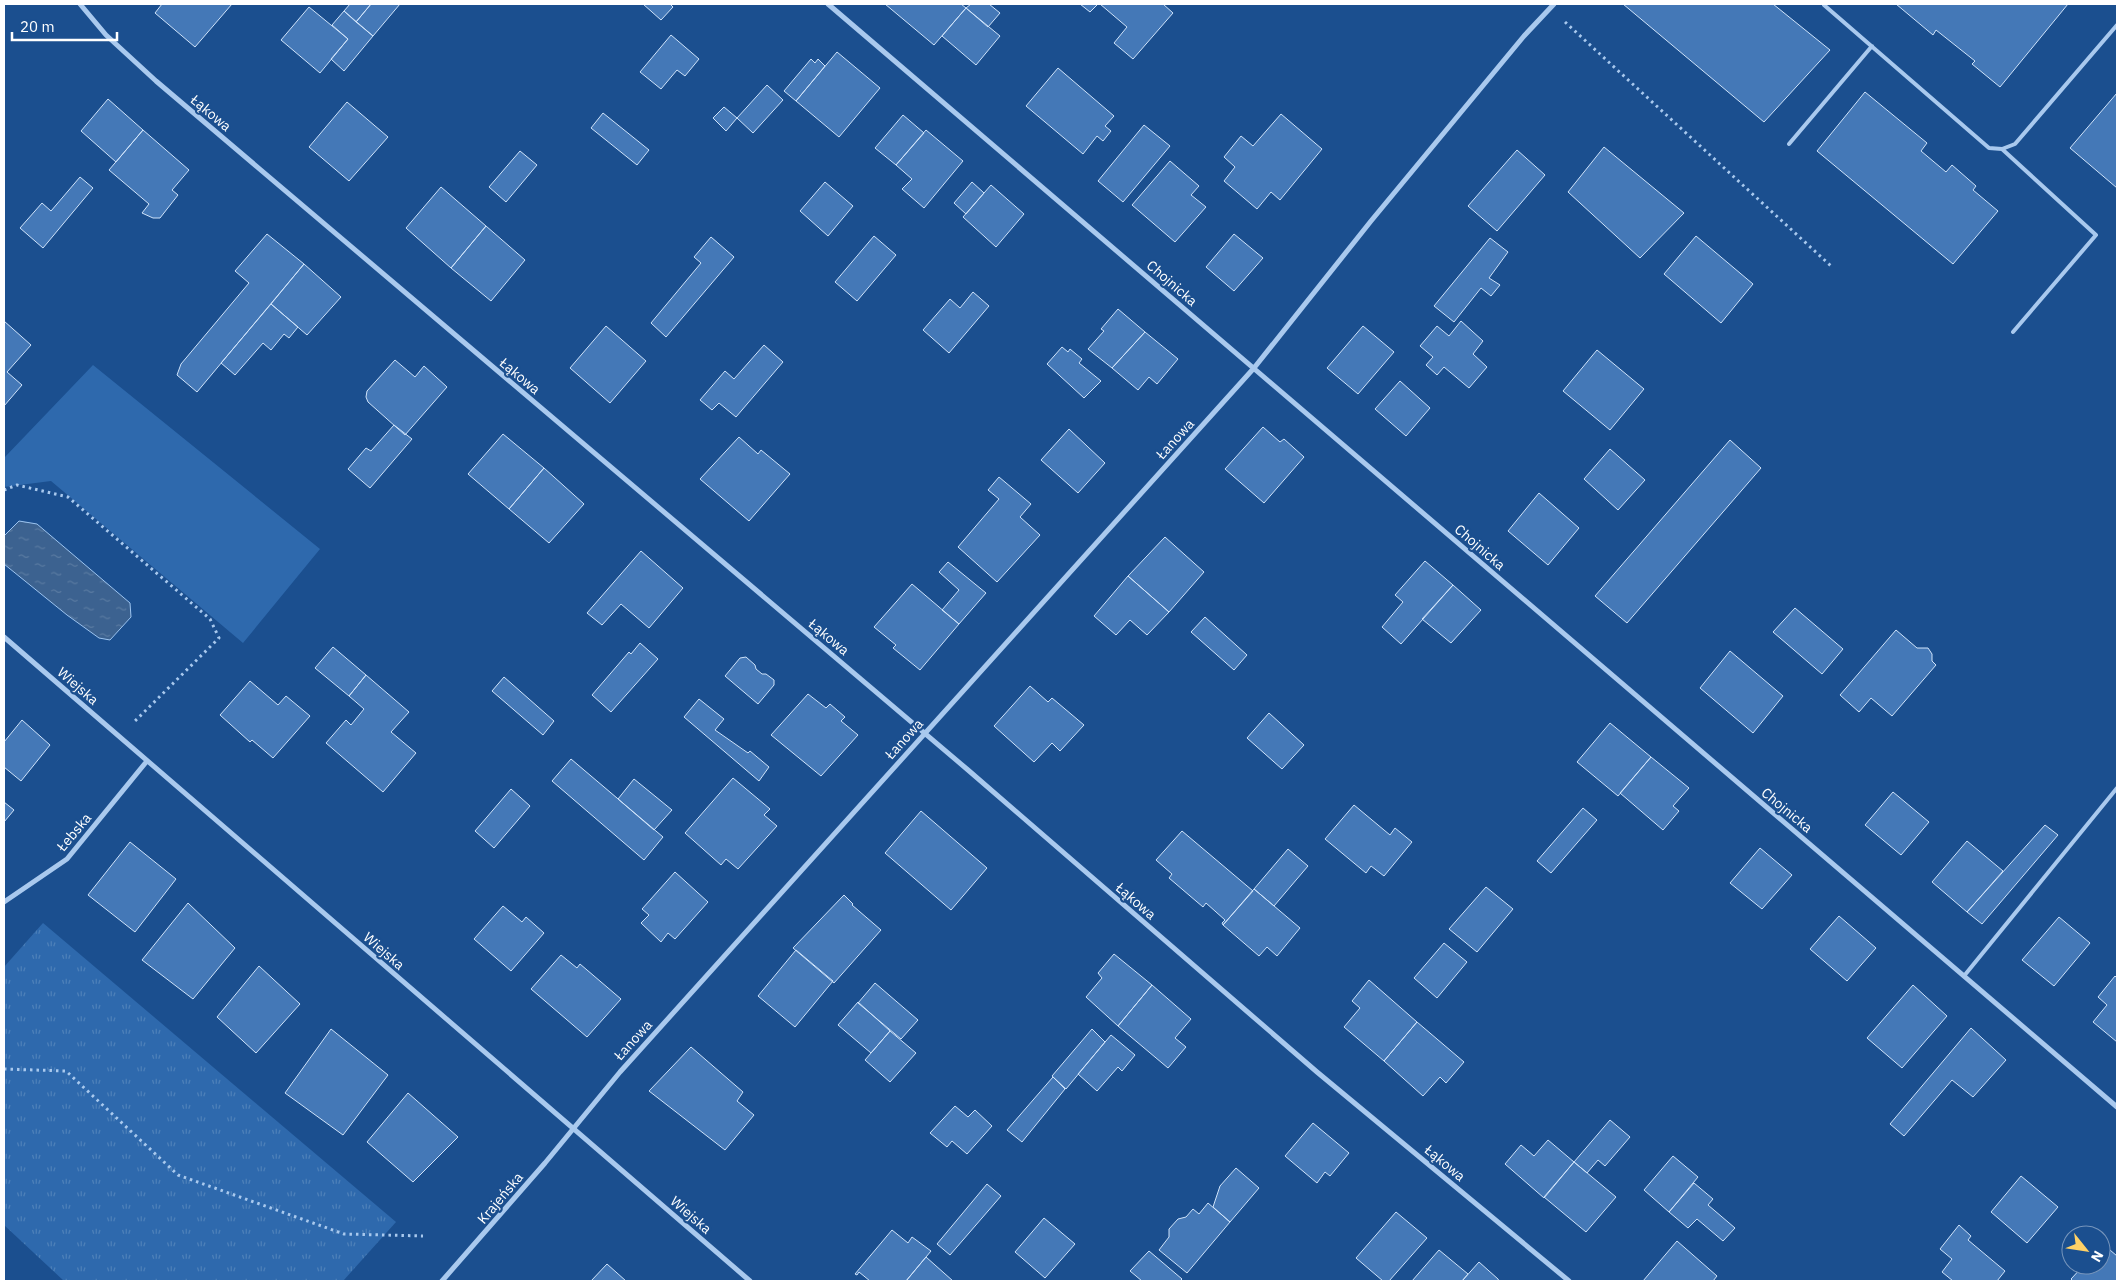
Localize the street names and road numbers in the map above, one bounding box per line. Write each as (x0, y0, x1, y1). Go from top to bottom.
street label: Łąkowa (186, 90, 235, 136)
street label: Chojnicka (1143, 256, 1201, 310)
street label: Łąkowa (495, 353, 544, 399)
street label: Łanowa (1151, 415, 1198, 464)
street label: Chojnicka (1451, 520, 1509, 574)
street label: Łąkowa (804, 614, 853, 660)
street label: Wiejska (54, 663, 103, 709)
street label: Łanowa (880, 715, 927, 764)
street label: Chojnicka (1758, 783, 1817, 837)
street label: Łebska (52, 809, 95, 856)
street label: Łąkowa (1111, 878, 1160, 924)
street label: Wiejska (360, 928, 409, 974)
street label: Łanowa (609, 1016, 656, 1065)
street label: Łąkowa (1420, 1140, 1469, 1186)
street label: Krajeńska (473, 1168, 527, 1228)
street label: Wiejska (667, 1192, 716, 1238)

